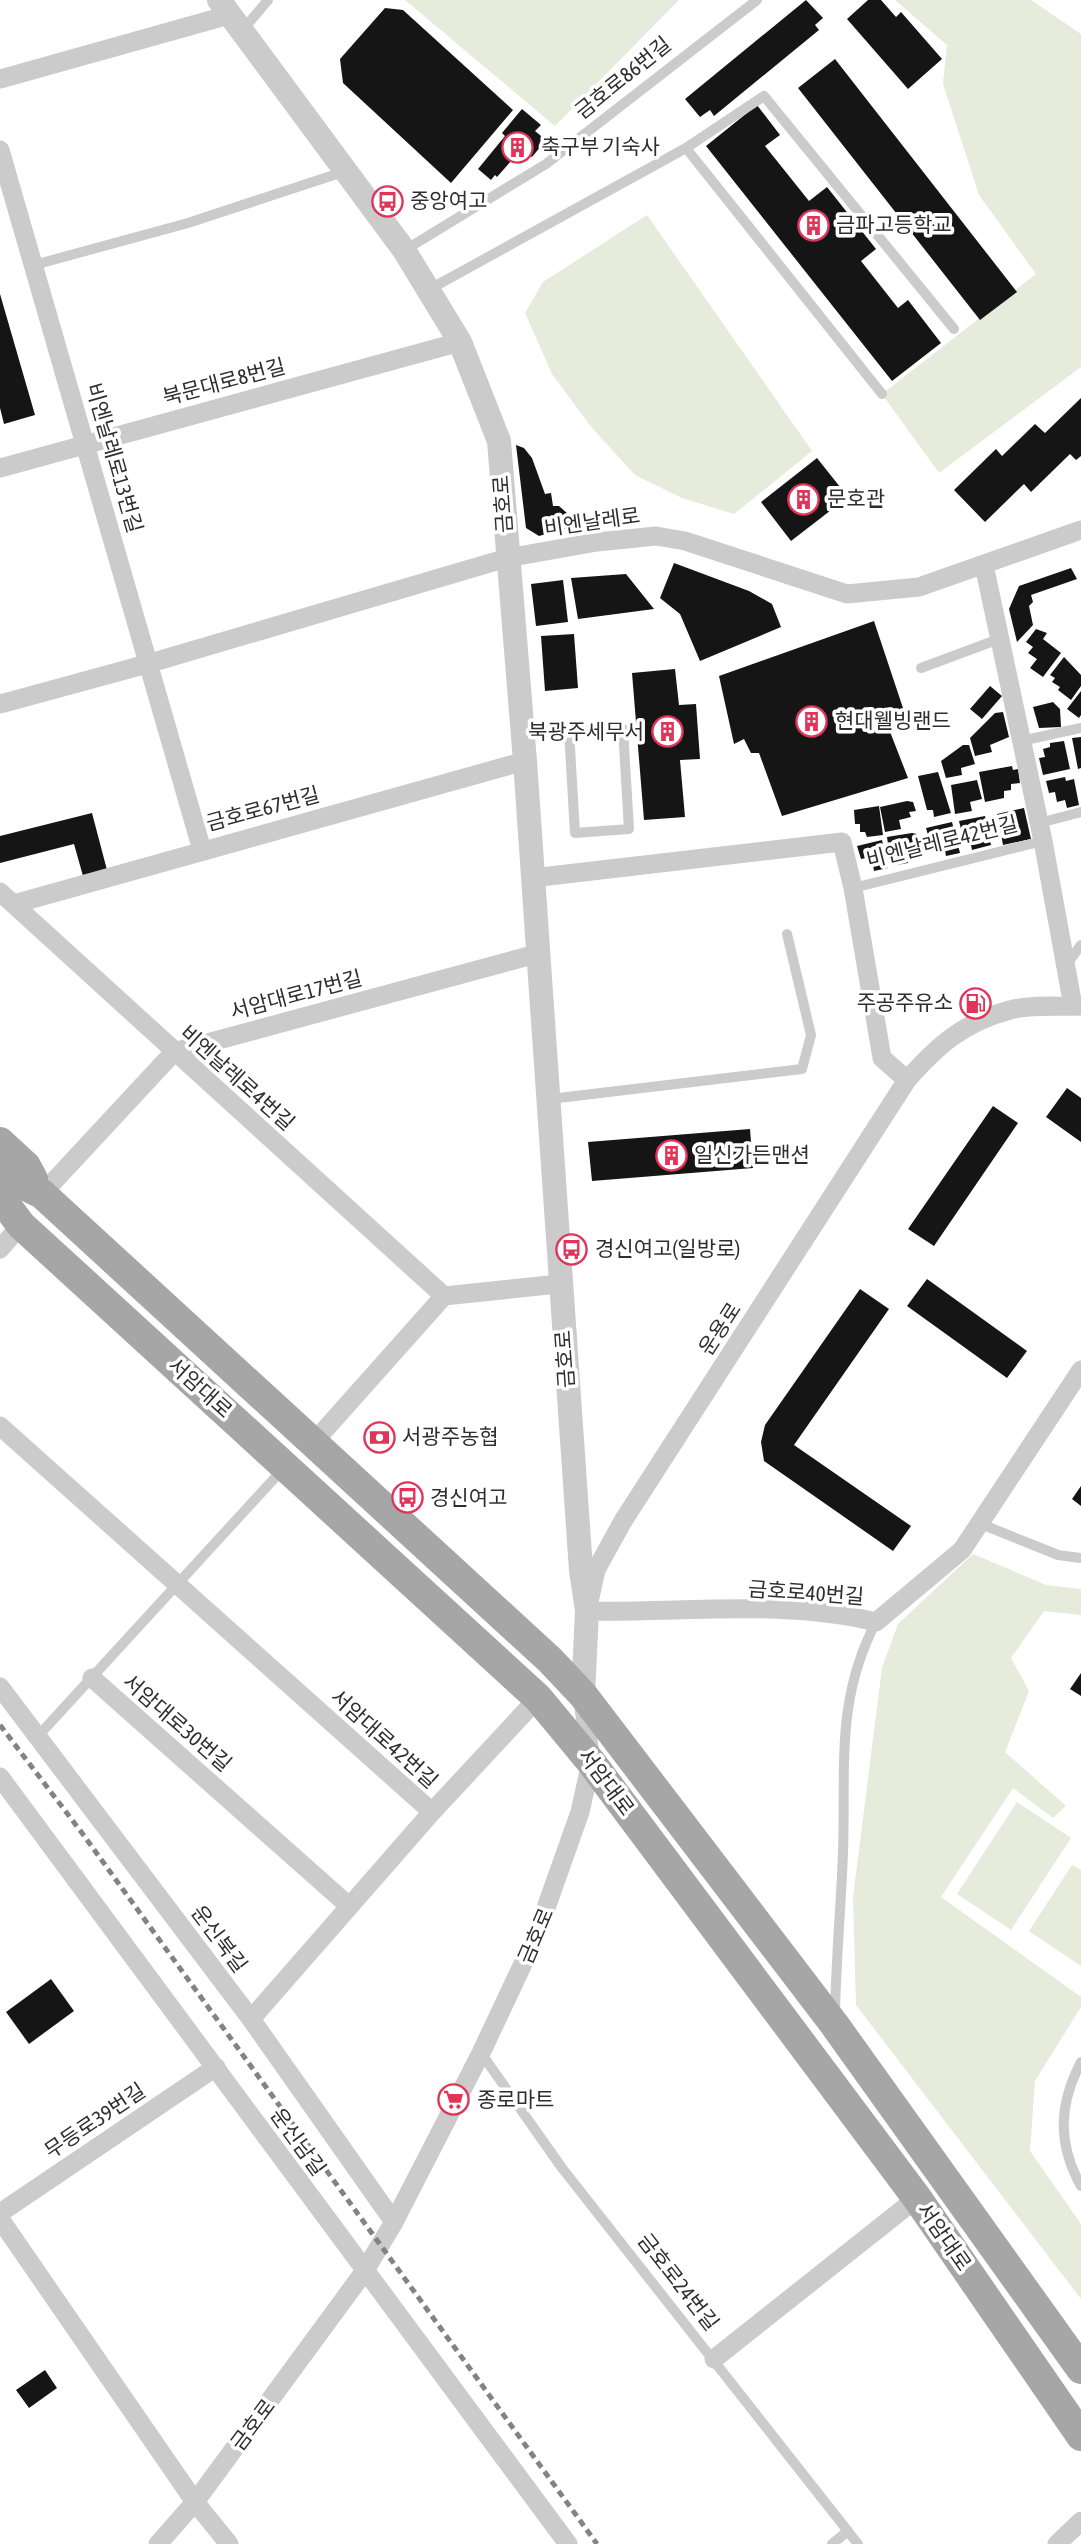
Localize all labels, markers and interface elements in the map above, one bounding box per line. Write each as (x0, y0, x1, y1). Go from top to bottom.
street label: 금호로86번길 (570, 31, 675, 123)
building icon: 축구부 기숙사 (501, 130, 535, 164)
place label: 축구부 기숙사 (541, 134, 660, 158)
bus stop icon: 중앙여고 (370, 184, 404, 218)
place label: 중앙여고 (410, 188, 487, 212)
building icon: 금파고등학교 (796, 208, 830, 242)
place label: 금파고등학교 (836, 212, 952, 236)
street label: 북문대로8번길 (160, 353, 288, 409)
street label: 비엔날레로13번길 (82, 380, 148, 536)
street label: 금호로 (488, 474, 516, 534)
building icon: 문호관 (787, 482, 821, 516)
place label: 문호관 (827, 486, 885, 510)
street label: 비엔날레로 (542, 502, 641, 540)
building icon: 현대웰빙랜드 (795, 704, 829, 738)
place label: 현대웰빙랜드 (835, 708, 951, 732)
building icon: 북광주세무서 (650, 715, 684, 749)
place label: 북광주세무서 (528, 719, 644, 743)
street label: 금호로67번길 (203, 781, 322, 835)
street label: 비엔날레로42번길 (864, 811, 1020, 871)
street label: 서암대로17번길 (227, 965, 364, 1023)
fuel station icon: 주공주유소 (959, 986, 993, 1020)
place label: 주공주유소 (856, 990, 953, 1014)
street label: 비엔날레로4번길 (176, 1020, 300, 1135)
building icon: 일신가든맨션 (654, 1138, 688, 1172)
place label: 일신가든맨션 (694, 1142, 810, 1166)
bus stop icon: 경신여고(일방로) (555, 1232, 589, 1266)
place label: 경신여고(일방로) (595, 1236, 740, 1260)
street label: 운용로 (693, 1298, 745, 1359)
street label: 금호로 (550, 1329, 578, 1389)
street label: 서암대로 (164, 1352, 237, 1422)
bank icon: 서광주농협 (362, 1420, 396, 1454)
place label: 서광주농협 (402, 1424, 499, 1448)
bus stop icon: 경신여고 (390, 1481, 424, 1515)
place label: 경신여고 (430, 1485, 507, 1509)
street label: 금호로40번길 (747, 1576, 865, 1608)
street label: 서암대로30번길 (119, 1669, 237, 1776)
street label: 서암대로42번길 (326, 1684, 443, 1793)
street label: 서암대로 (574, 1743, 640, 1819)
street label: 운신북길 (187, 1900, 253, 1976)
street label: 금호로 (513, 1904, 557, 1967)
street label: 무등로39번길 (40, 2078, 149, 2163)
supermarket icon: 종로마트 (437, 2083, 471, 2117)
place label: 종로마트 (477, 2087, 554, 2111)
street label: 운신남길 (266, 2103, 331, 2180)
street label: 서암대로 (913, 2198, 977, 2275)
street label: 금호로24번길 (634, 2228, 724, 2335)
street label: 금호로 (225, 2394, 279, 2455)

